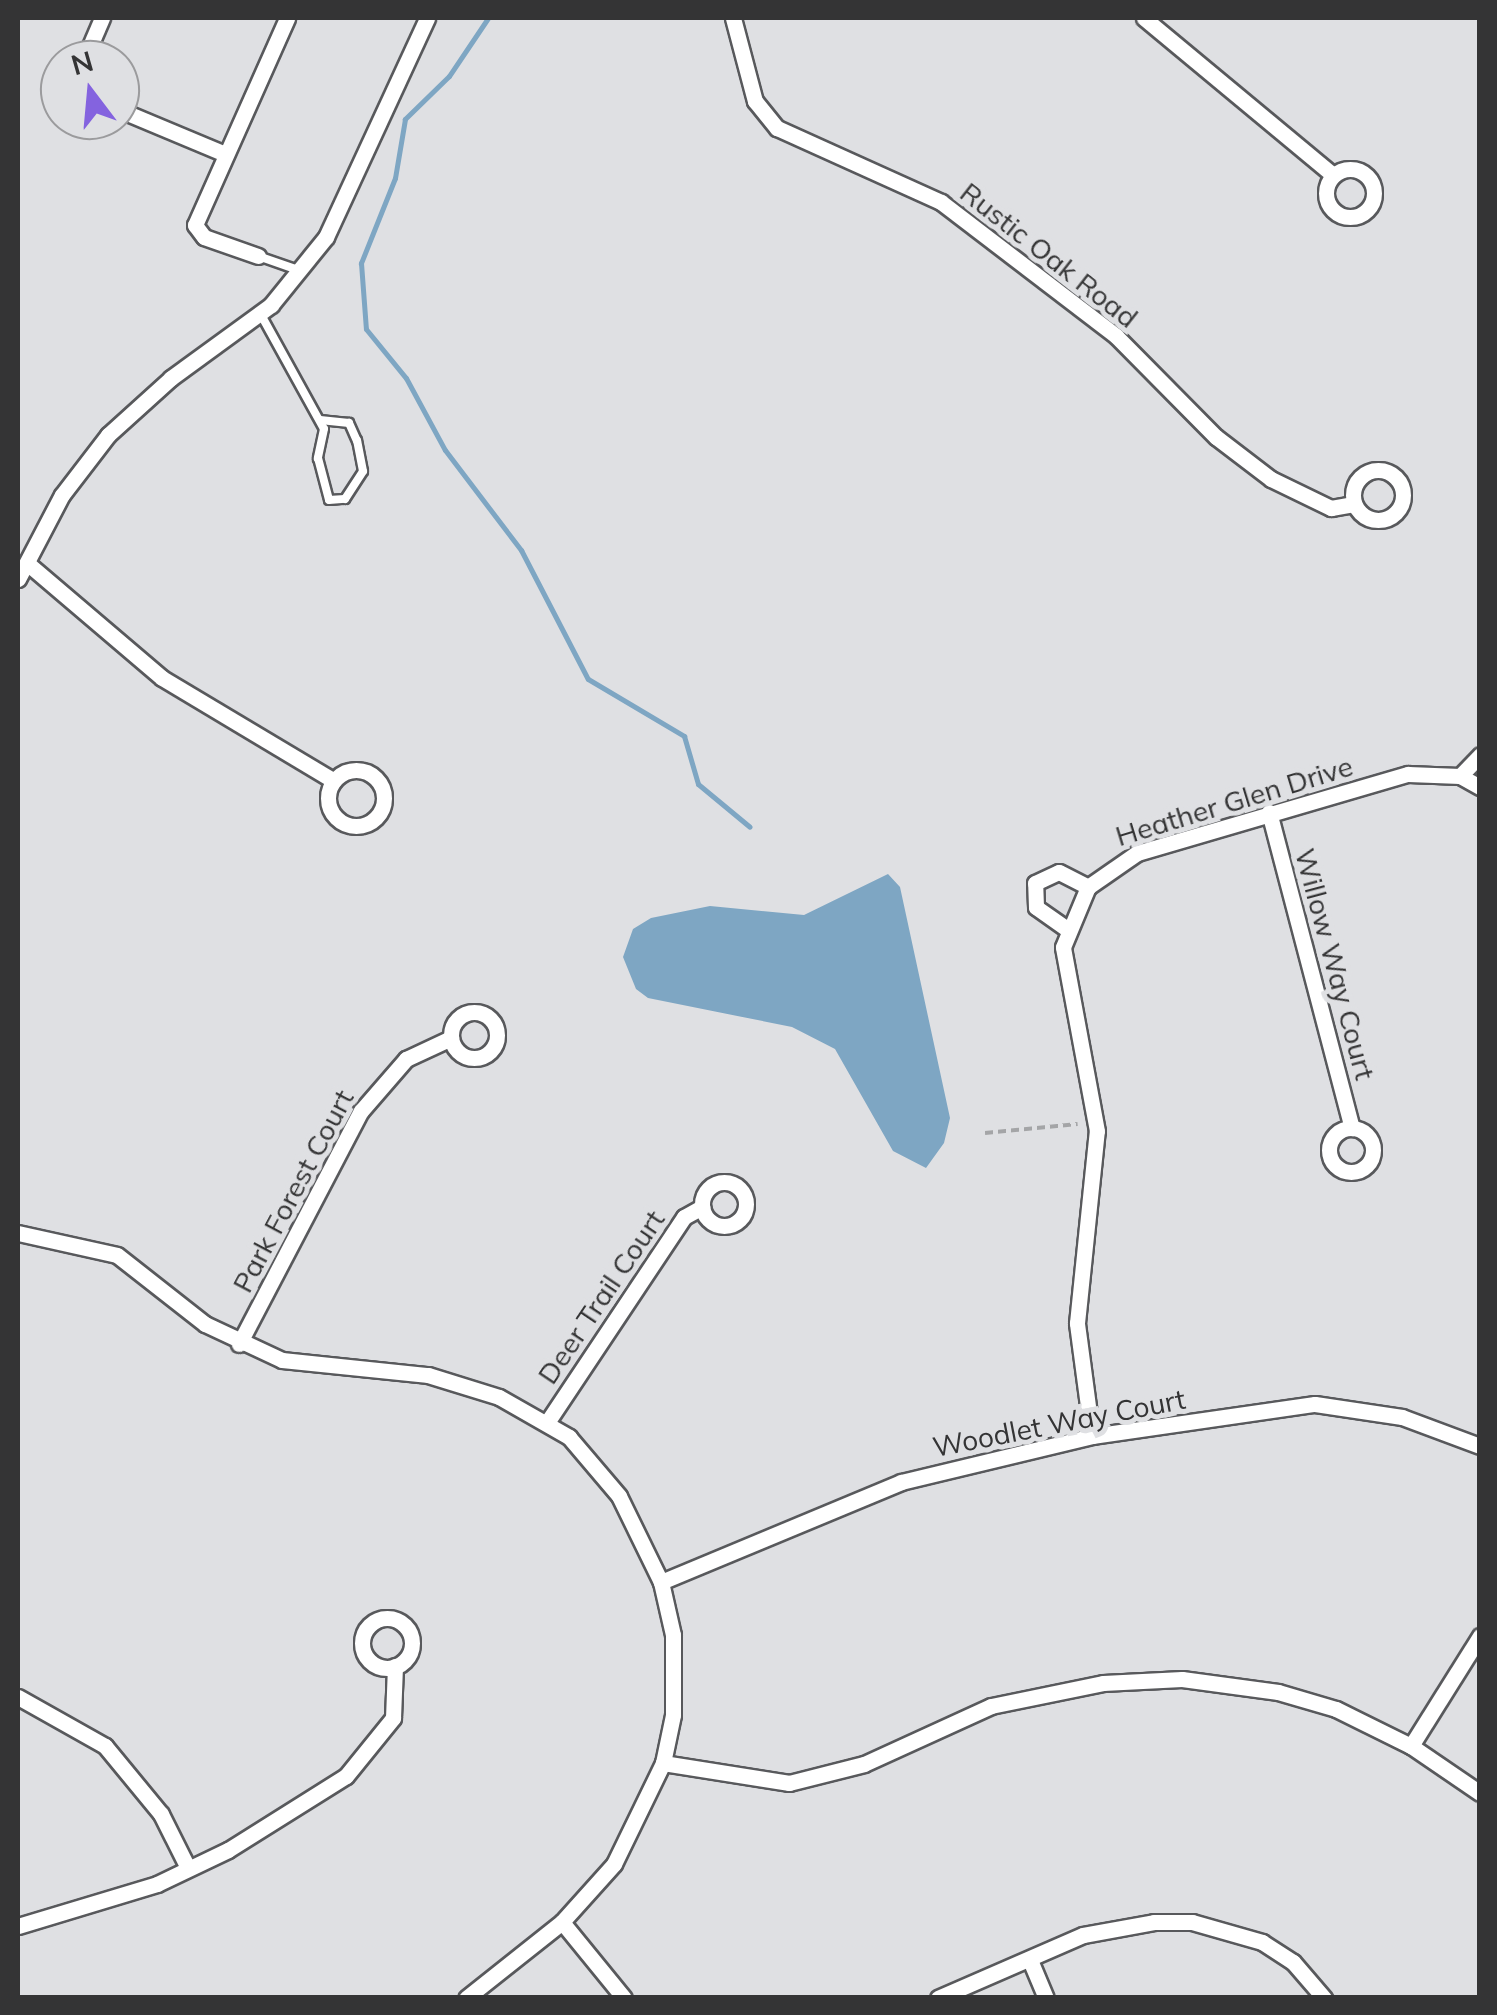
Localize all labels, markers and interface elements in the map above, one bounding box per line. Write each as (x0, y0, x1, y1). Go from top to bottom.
north arrow (40, 40, 140, 140)
text: N (67, 43, 97, 82)
street label: Rustic Oak Road (954, 175, 1144, 335)
street label: Heather Glen Drive (1111, 749, 1357, 853)
street label: Willow Way Court (1288, 845, 1382, 1083)
street label: Park Forest Court (225, 1084, 361, 1298)
street label: Deer Trail Court (531, 1204, 671, 1390)
street label: Woodlet Way Court (930, 1382, 1188, 1464)

